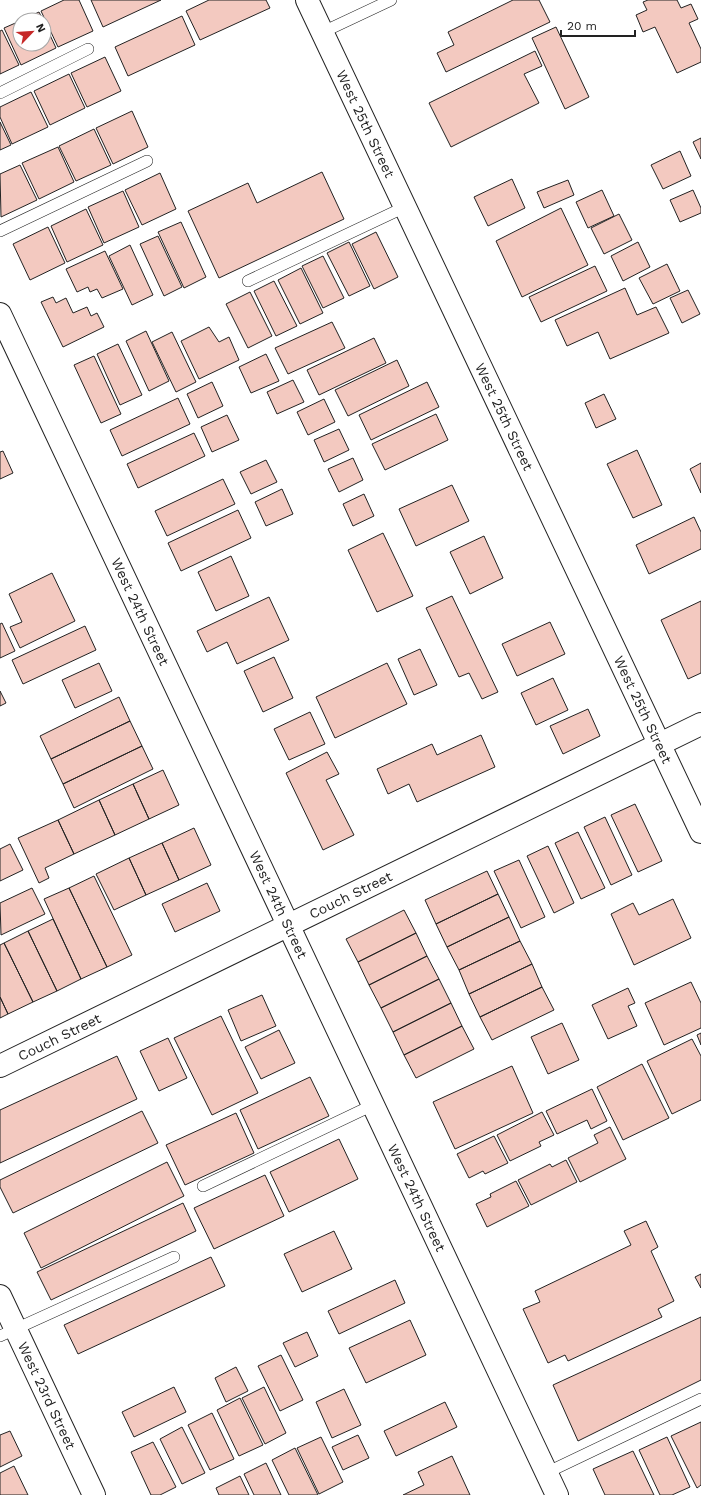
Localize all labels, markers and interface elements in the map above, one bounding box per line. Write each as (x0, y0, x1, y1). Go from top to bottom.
north arrow (12, 12, 52, 52)
scale bar (561, 12, 635, 38)
text: 20 m (567, 19, 597, 33)
text: N (33, 22, 48, 34)
street label: West 25th Street (333, 68, 398, 180)
street label: West 25th Street (472, 360, 537, 473)
street label: West 24th Street (108, 555, 173, 668)
street label: West 25th Street (611, 653, 675, 766)
street label: West 24th Street (246, 848, 311, 961)
street label: Couch Street (306, 868, 395, 922)
street label: Couch Street (15, 1010, 103, 1064)
street label: West 24th Street (385, 1141, 449, 1254)
street label: West 23rd Street (15, 1339, 79, 1452)

